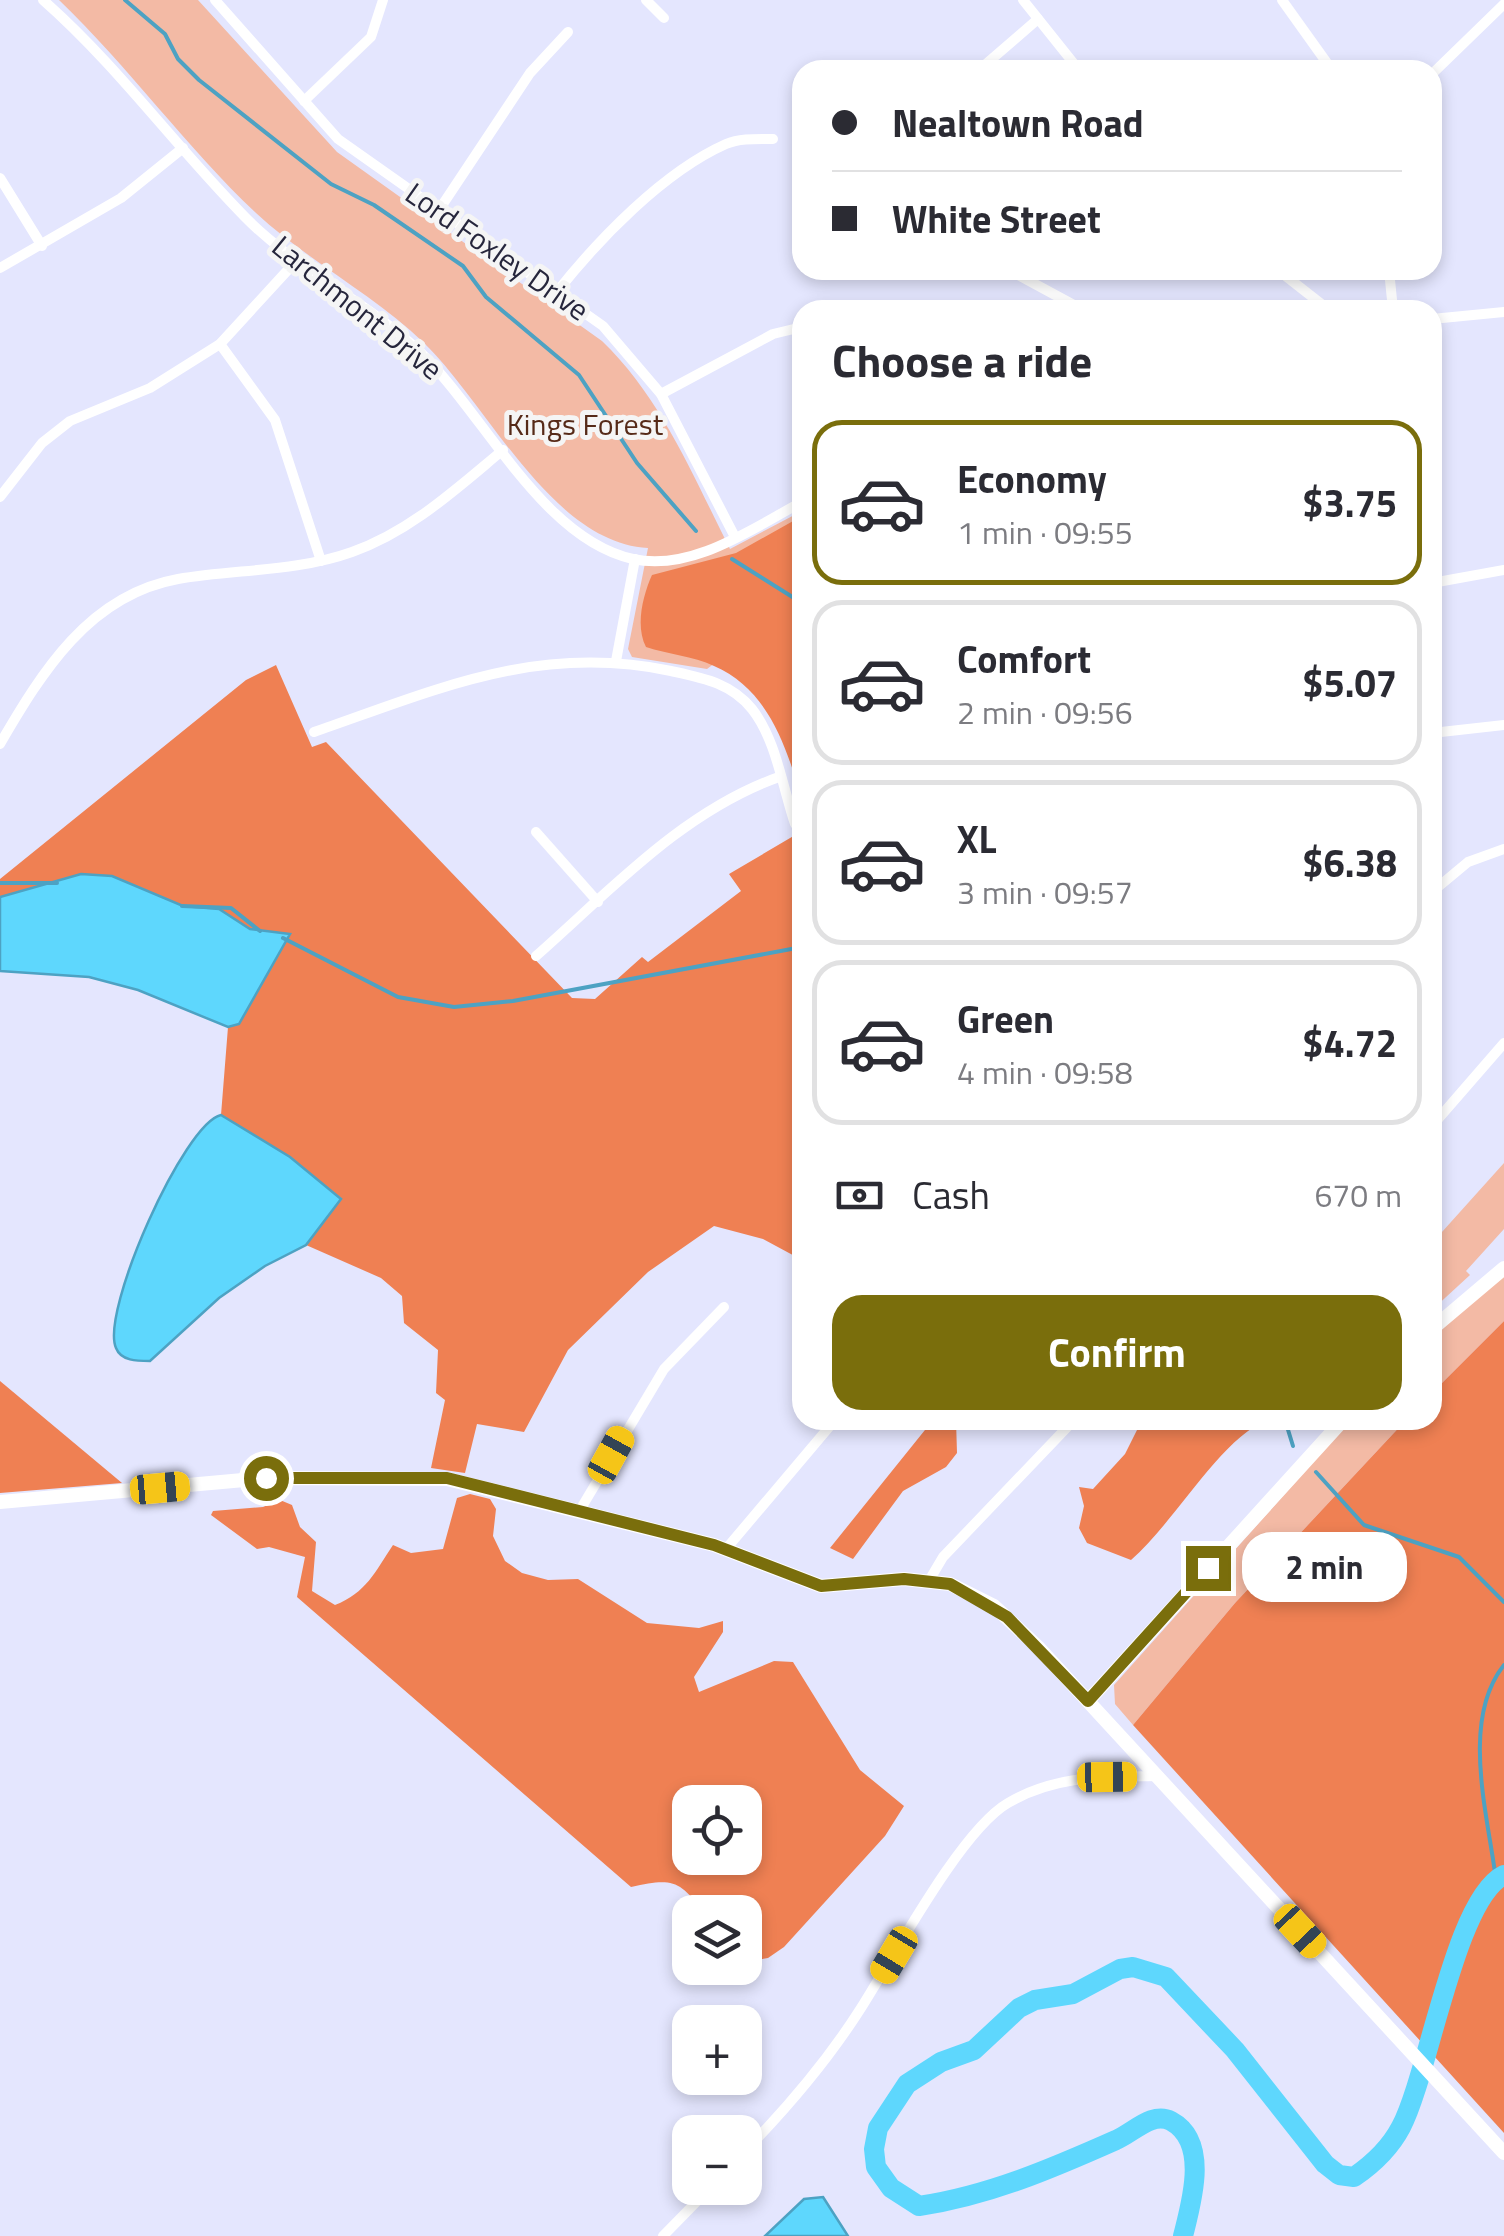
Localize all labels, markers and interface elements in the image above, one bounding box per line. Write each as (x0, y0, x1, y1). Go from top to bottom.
text: Nealtown Road (892, 94, 1144, 152)
street label: Lord Foxley Drive (396, 171, 599, 332)
text: White Street (892, 190, 1101, 248)
street label: Larchmont Drive (262, 224, 453, 391)
text: Choose a ride (832, 326, 1092, 394)
park label: Kings Forest (507, 401, 664, 447)
text: Economy (957, 450, 1107, 508)
icon: car (837, 458, 927, 548)
text: $3.75 (1302, 474, 1397, 532)
text: 1 min · 09:55 (957, 508, 1133, 556)
text: Comfort (957, 630, 1091, 688)
icon: car (837, 638, 927, 728)
text: $5.07 (1302, 654, 1397, 712)
text: 2 min · 09:56 (957, 688, 1133, 736)
text: XL (957, 810, 997, 868)
icon: car (837, 818, 927, 908)
text: $6.38 (1302, 834, 1397, 892)
text: 3 min · 09:57 (957, 868, 1133, 916)
text: Green (957, 990, 1054, 1048)
icon: car (837, 998, 927, 1088)
text: $4.72 (1302, 1014, 1397, 1072)
text: 4 min · 09:58 (957, 1048, 1133, 1096)
text: Cash (912, 1166, 990, 1224)
icon: cash (832, 1168, 887, 1223)
text: 670 m (1314, 1171, 1402, 1219)
button: Confirm (832, 1295, 1402, 1410)
car (583, 1421, 639, 1489)
route start (244, 1456, 289, 1501)
car (129, 1470, 191, 1506)
callout: 2 min (1243, 1533, 1408, 1603)
text: 2 min (1286, 1543, 1363, 1591)
route end (1186, 1546, 1231, 1591)
car (1077, 1761, 1137, 1793)
map controls (672, 1785, 762, 2205)
button: locate (672, 1785, 762, 1875)
button: layers (672, 1895, 762, 1985)
car (1269, 1899, 1331, 1963)
car (866, 1922, 922, 1988)
button: + (672, 2005, 762, 2095)
button: − (672, 2115, 762, 2205)

